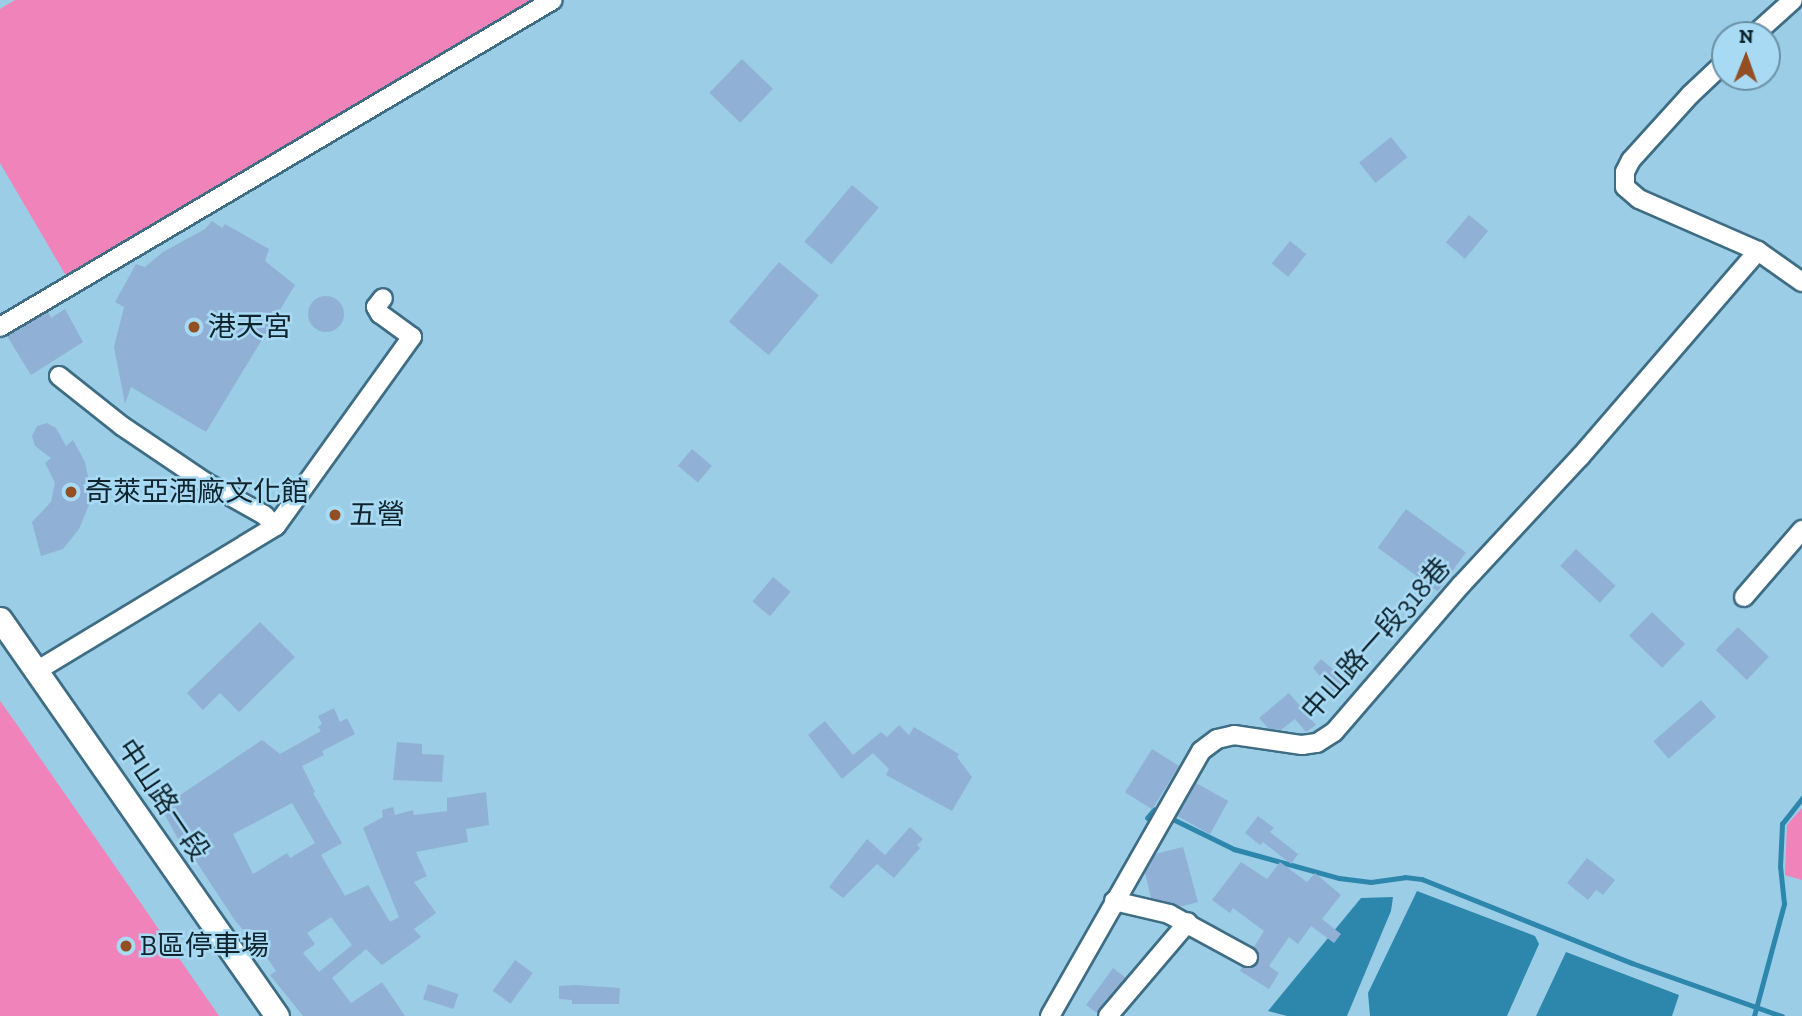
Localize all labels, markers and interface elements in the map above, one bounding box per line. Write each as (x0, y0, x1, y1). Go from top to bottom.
north arrow (1711, 21, 1781, 91)
text: N (1739, 25, 1754, 48)
place label: 港天宮 (208, 310, 292, 344)
marker: 港天宮 (186, 319, 202, 335)
place label: 奇萊亞酒廠文化館 (85, 475, 309, 509)
marker: 奇萊亞酒廠文化館 (63, 484, 79, 500)
place label: 五營 (349, 498, 405, 532)
marker: 五營 (327, 507, 343, 523)
street label: 中山路一段318巷 (1294, 551, 1458, 727)
street label: 中山路一段 (110, 733, 216, 867)
place label: B區停車場 (140, 929, 269, 963)
marker: B區停車場 (118, 938, 134, 954)

